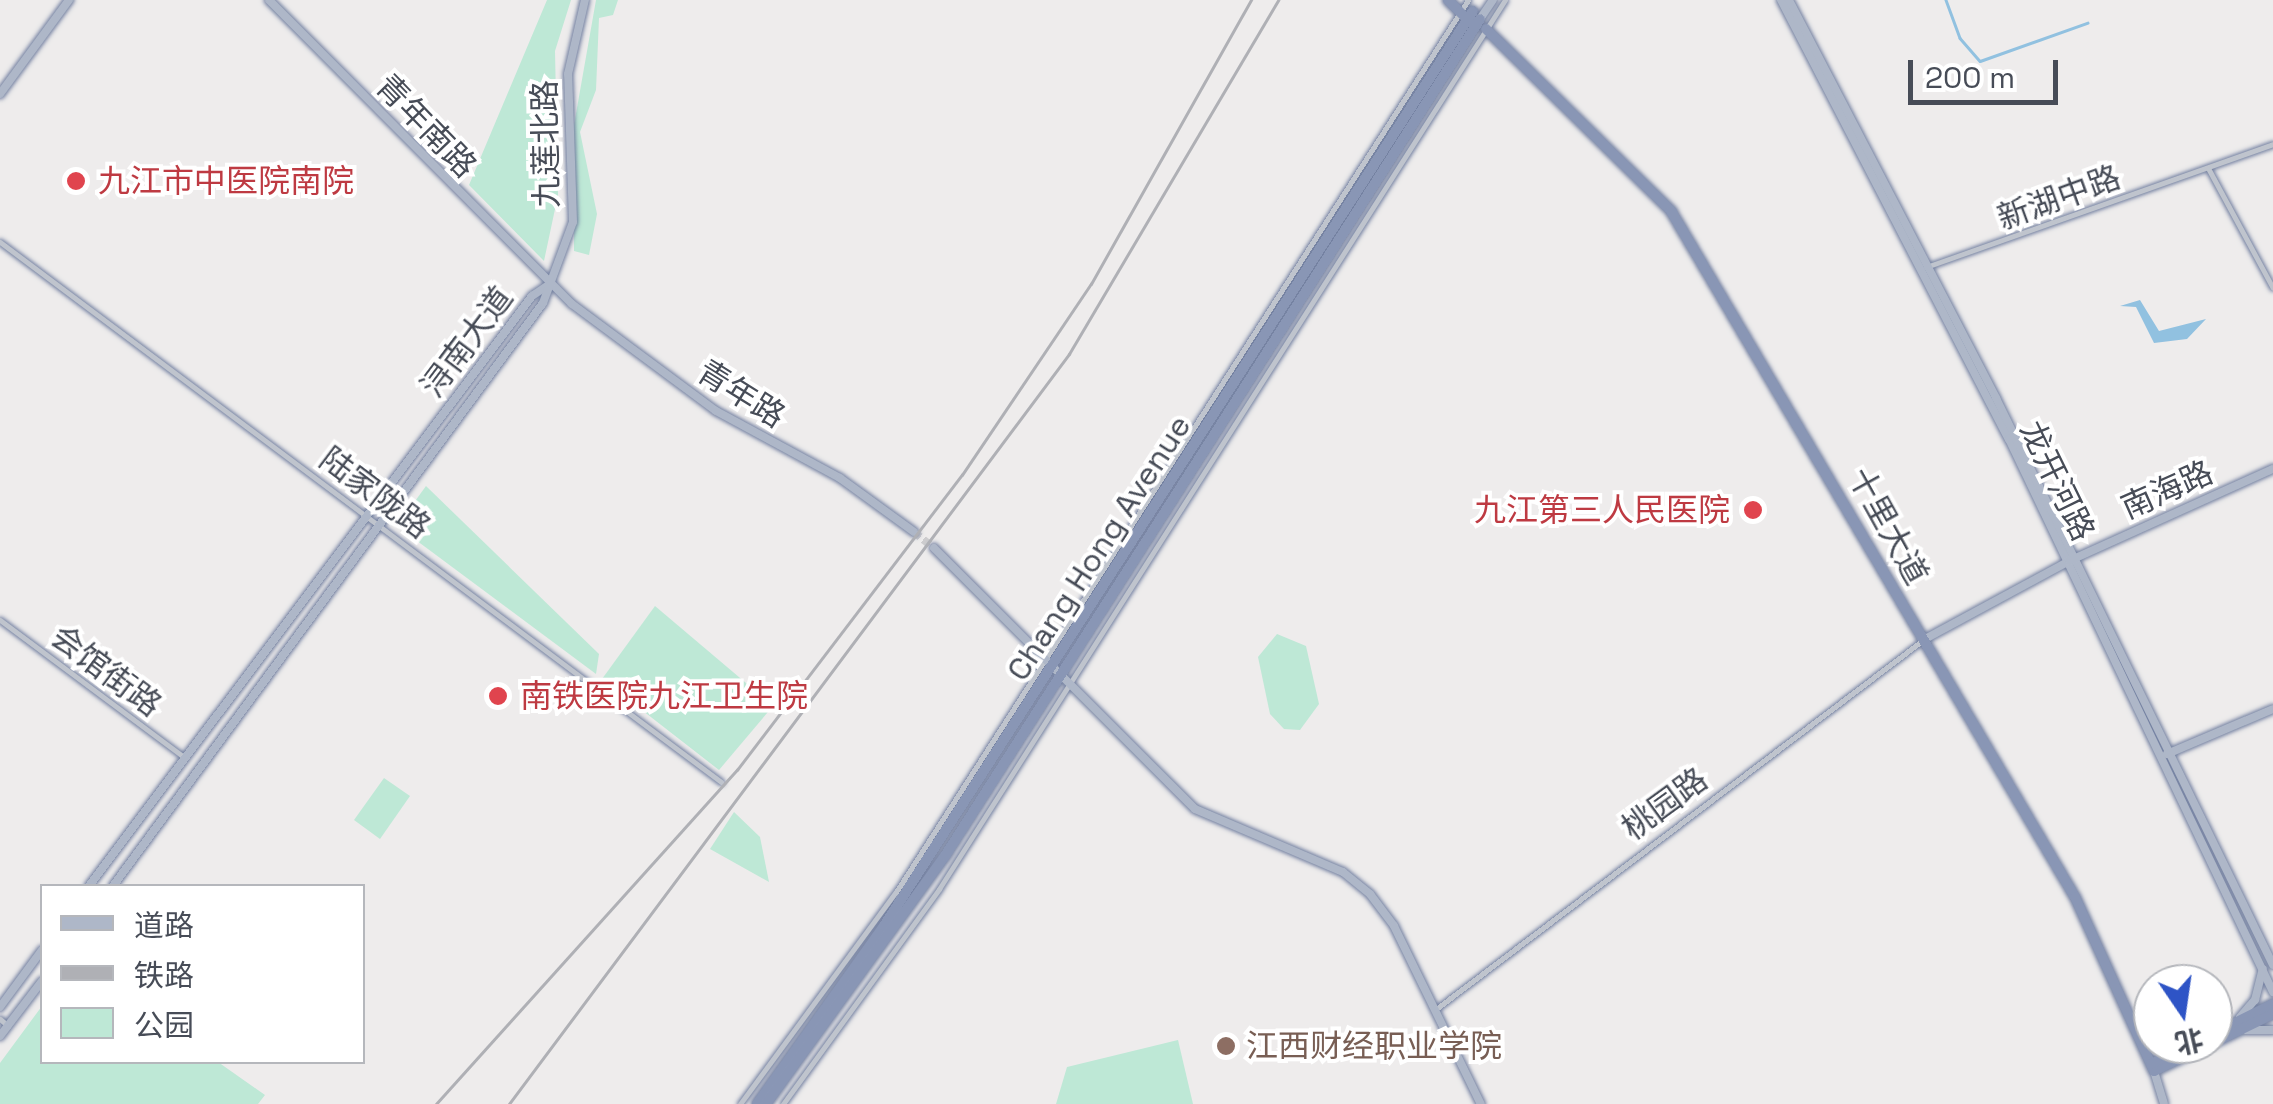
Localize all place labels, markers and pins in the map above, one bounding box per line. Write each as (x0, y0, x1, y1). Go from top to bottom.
place label: 九江市中医院南院 (98, 162, 354, 200)
marker: 九江市中医院南院 (63, 168, 89, 194)
place label: 九江第三人民医院 (1474, 491, 1730, 529)
marker: 九江第三人民医院 (1740, 497, 1766, 523)
place label: 南铁医院九江卫生院 (520, 677, 808, 715)
marker: 南铁医院九江卫生院 (485, 683, 511, 709)
place label: 江西财经职业学院 (1246, 1027, 1502, 1065)
marker: 江西财经职业学院 (1215, 1035, 1237, 1057)

